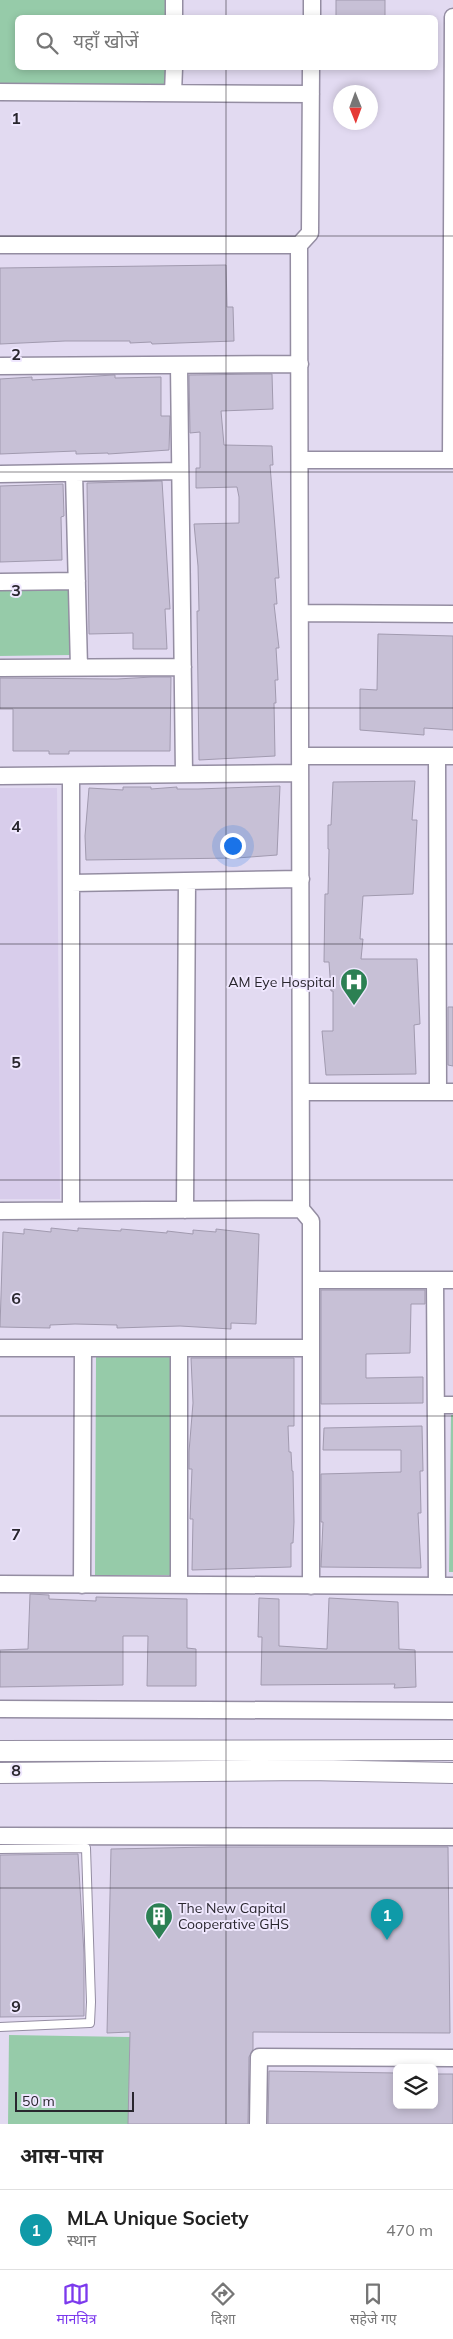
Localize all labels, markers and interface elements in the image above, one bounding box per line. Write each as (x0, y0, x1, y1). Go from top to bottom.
search box (15, 15, 438, 70)
icon: search (33, 29, 61, 57)
text: यहाँ खोजें (73, 29, 139, 53)
north arrow (333, 85, 378, 130)
text: 1 (11, 108, 21, 128)
text: 2 (11, 344, 21, 364)
text: 3 (11, 580, 21, 600)
text: 4 (11, 816, 21, 836)
your location (220, 833, 246, 859)
hospital icon: AM Eye Hospital (339, 967, 369, 1006)
place label: AM Eye Hospital (228, 973, 335, 991)
text: 5 (11, 1052, 21, 1072)
text: 6 (11, 1288, 21, 1308)
text: 7 (11, 1524, 21, 1544)
text: 8 (11, 1760, 21, 1780)
place label: The New Capital Cooperative GHS (178, 1899, 289, 1933)
pin: 1 (371, 1899, 403, 1940)
building icon: The New Capital Cooperative GHS (144, 1901, 174, 1940)
text: 9 (11, 1996, 21, 2016)
map controls (393, 2064, 438, 2109)
button: layers (393, 2064, 438, 2109)
scale bar (15, 2089, 134, 2112)
text: 50 m (22, 2092, 55, 2110)
text: आस-पास (20, 2142, 103, 2168)
text: MLA Unique Society (67, 2206, 249, 2230)
text: 1 (31, 2220, 41, 2240)
text: 470 m (386, 2220, 433, 2240)
text: स्थान (67, 2230, 96, 2250)
tab: मानचित्र (56, 2280, 96, 2330)
tab: दिशा (209, 2280, 237, 2330)
tab: सहेजे गए (350, 2280, 397, 2330)

